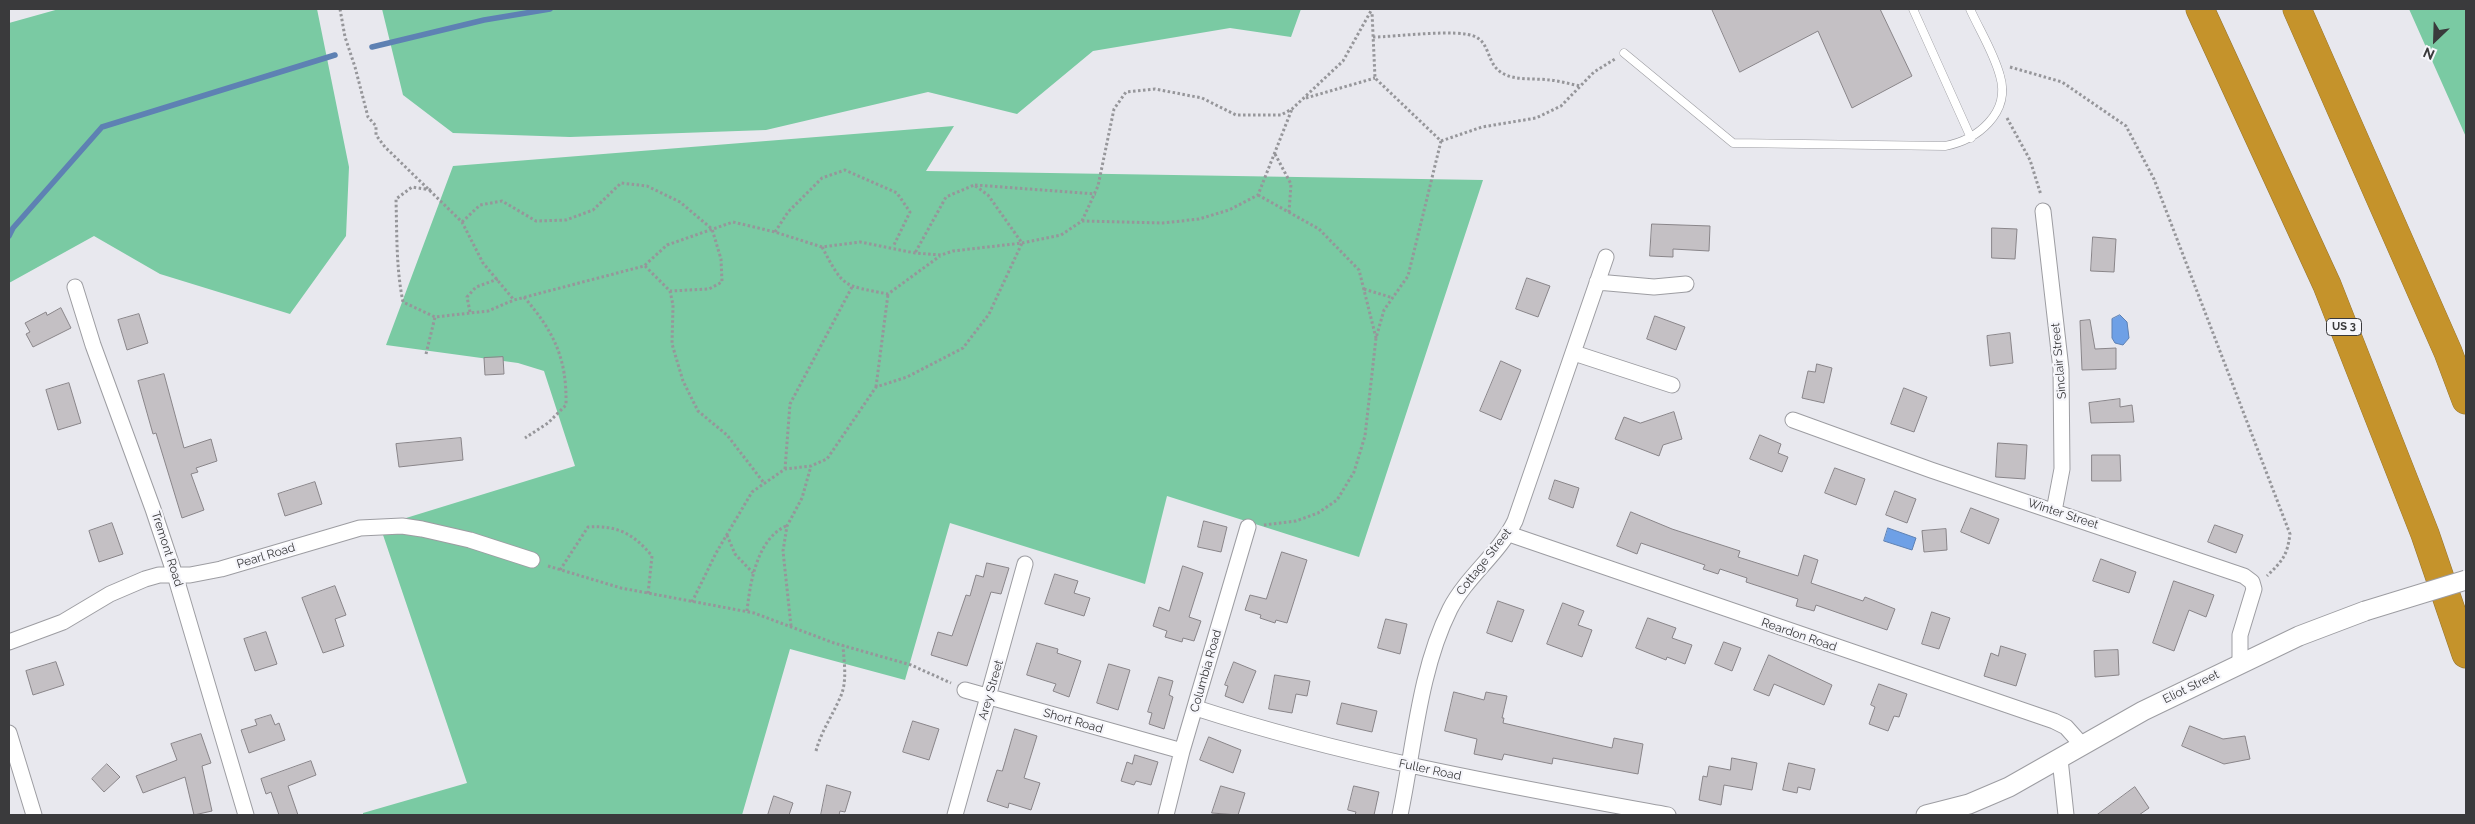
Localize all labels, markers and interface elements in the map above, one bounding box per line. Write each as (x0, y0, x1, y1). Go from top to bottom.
north arrow (2410, 15, 2460, 65)
text: N (2421, 44, 2437, 63)
road number: US 3 (2326, 318, 2362, 336)
street label: Sinclair Street (2048, 322, 2070, 400)
street label: Winter Street (2026, 496, 2100, 532)
street label: Tremont Road (148, 510, 186, 588)
street label: Cottage Street (1454, 526, 1514, 598)
street label: Pearl Road (235, 540, 297, 572)
street label: Reardon Road (1759, 615, 1839, 655)
street label: Columbia Road (1187, 628, 1225, 714)
street label: Arey Street (976, 658, 1006, 722)
street label: Eliot Street (2161, 667, 2221, 707)
street label: Short Road (1041, 706, 1105, 736)
street label: Fuller Road (1397, 756, 1463, 784)

